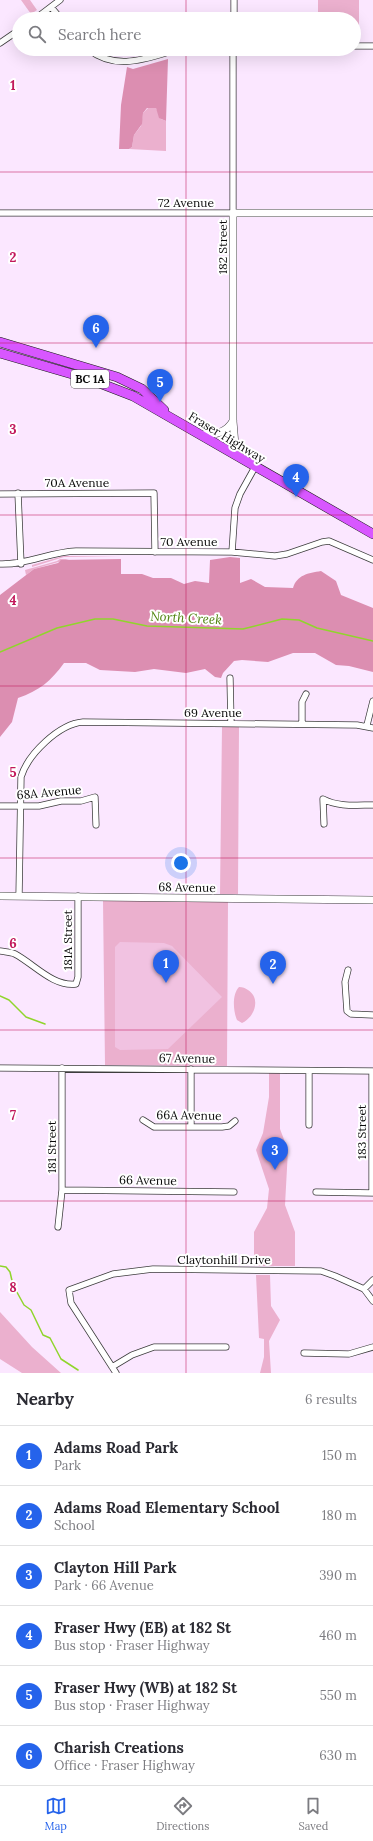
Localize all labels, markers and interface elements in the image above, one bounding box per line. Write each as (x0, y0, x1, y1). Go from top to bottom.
search box (12, 12, 361, 56)
icon: search (26, 23, 48, 45)
text: Search here (58, 25, 141, 44)
text: 1 (10, 77, 16, 94)
street label: 72 Avenue (158, 195, 214, 210)
street label: 182 Street (215, 219, 230, 274)
text: 2 (10, 249, 17, 266)
pin: 6 (83, 315, 109, 348)
pin: 5 (147, 369, 173, 402)
road number: BC 1A (71, 370, 109, 388)
street label: Fraser Highway (186, 408, 269, 466)
text: 3 (9, 421, 17, 438)
pin: 4 (283, 464, 309, 497)
street label: 70A Avenue (45, 475, 110, 490)
street label: 70 Avenue (161, 534, 218, 549)
text: 4 (9, 592, 17, 609)
water label: North Creek (150, 608, 223, 628)
street label: 69 Avenue (184, 705, 242, 720)
text: 5 (9, 764, 17, 781)
street label: 68A Avenue (16, 782, 83, 802)
your location (171, 853, 191, 873)
street label: 68 Avenue (158, 879, 216, 895)
street label: 181A Street (60, 909, 75, 970)
text: 6 (9, 935, 17, 952)
pin: 1 (153, 950, 179, 983)
pin: 2 (260, 951, 286, 984)
street label: 67 Avenue (159, 1050, 216, 1066)
street label: 183 Street (354, 1104, 369, 1159)
text: 7 (10, 1107, 16, 1124)
street label: 66A Avenue (156, 1107, 222, 1123)
street label: 181 Street (44, 1120, 59, 1173)
pin: 3 (262, 1137, 288, 1170)
street label: 66 Avenue (119, 1172, 177, 1188)
street label: Claytonhill Drive (177, 1252, 271, 1267)
text: 8 (9, 1279, 17, 1296)
text: Nearby (16, 1388, 74, 1410)
text: 6 results (305, 1391, 357, 1408)
text: Adams Road Park (54, 1438, 178, 1457)
text: 1 (26, 1447, 32, 1464)
text: 150 m (322, 1447, 357, 1464)
text: Park (54, 1457, 81, 1474)
text: Adams Road Elementary School (54, 1498, 280, 1517)
text: 2 (26, 1507, 32, 1524)
text: 180 m (322, 1507, 357, 1524)
text: School (54, 1517, 95, 1534)
text: Clayton Hill Park (54, 1558, 177, 1577)
text: 3 (25, 1567, 33, 1584)
text: 390 m (319, 1567, 357, 1584)
text: Park · 66 Avenue (54, 1577, 154, 1594)
text: Fraser Hwy (EB) at 182 St (54, 1618, 231, 1637)
text: 4 (25, 1627, 33, 1644)
text: 460 m (319, 1627, 357, 1644)
text: Bus stop · Fraser Highway (54, 1637, 210, 1654)
text: Fraser Hwy (WB) at 182 St (54, 1678, 237, 1697)
text: 5 (25, 1687, 33, 1704)
text: 550 m (320, 1687, 357, 1704)
text: Bus stop · Fraser Highway (54, 1697, 210, 1714)
text: Charish Creations (54, 1738, 184, 1757)
text: 6 (25, 1747, 33, 1764)
text: 630 m (319, 1747, 357, 1764)
text: Office · Fraser Highway (54, 1757, 195, 1774)
tab: Map (45, 1795, 67, 1833)
tab: Directions (156, 1795, 209, 1833)
tab: Saved (299, 1795, 328, 1833)

